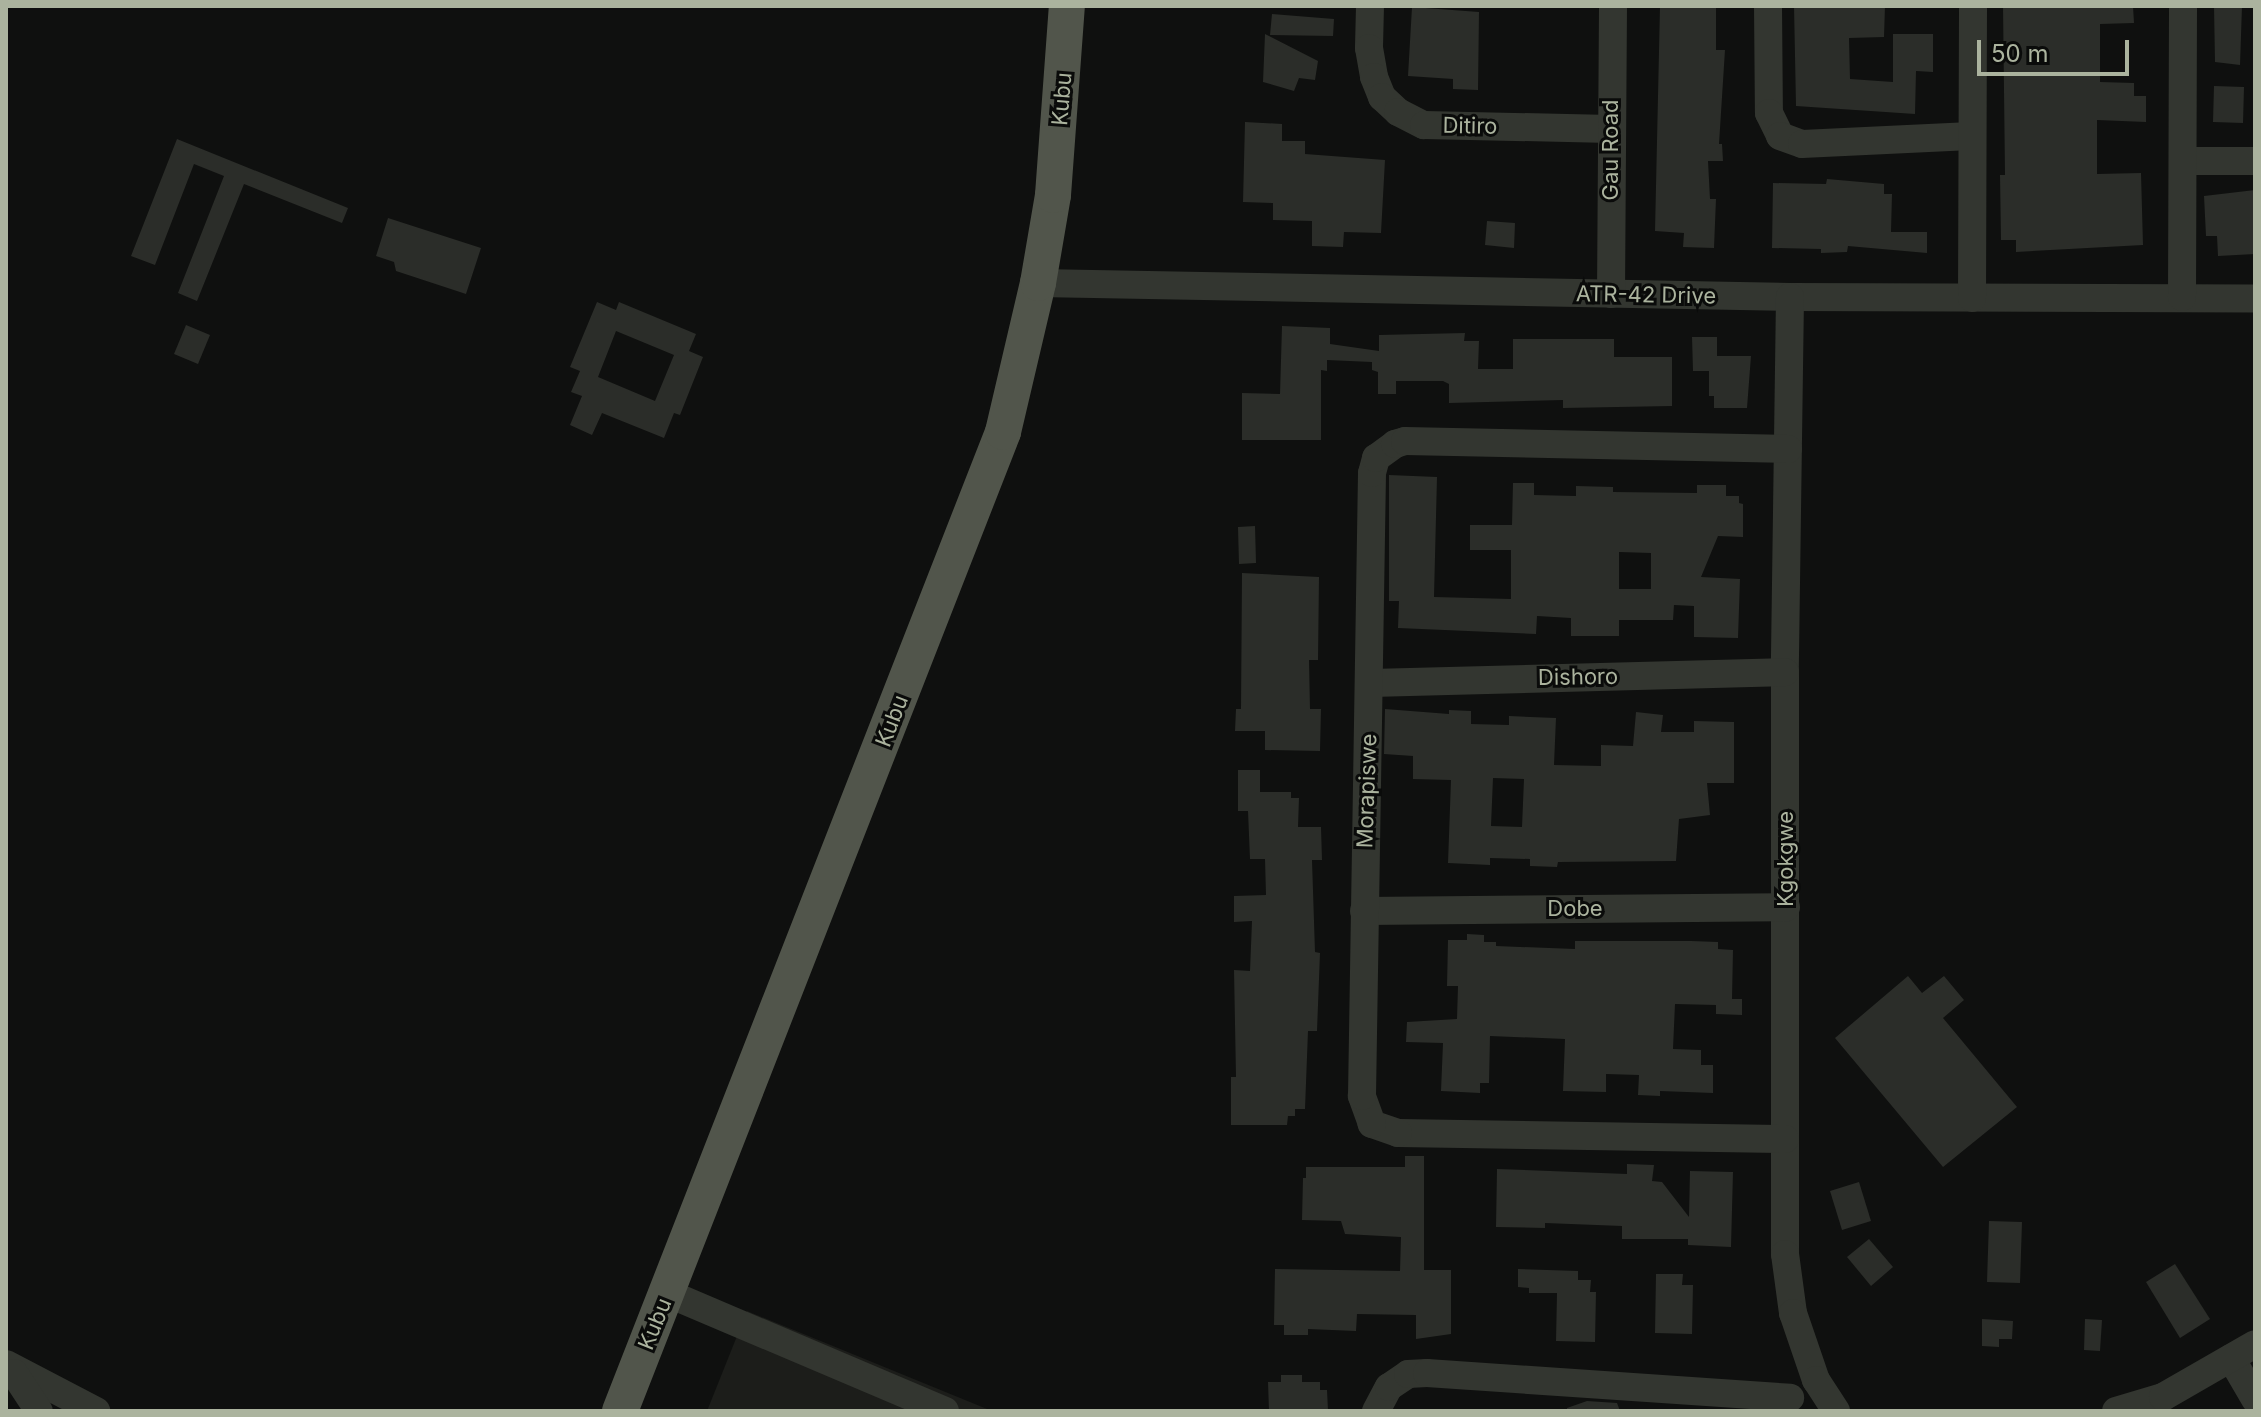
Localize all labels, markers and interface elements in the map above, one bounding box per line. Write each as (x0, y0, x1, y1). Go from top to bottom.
scale bar (1981, 24, 2133, 74)
text: 50 m (1991, 39, 2049, 68)
street label: Kubu (1047, 71, 1077, 127)
street label: Gau Road (1598, 99, 1624, 201)
street label: Ditiro (1442, 112, 1498, 140)
street label: ATR-42 Drive (1576, 281, 1716, 309)
street label: Dishoro (1538, 663, 1618, 691)
street label: Kubu (870, 691, 914, 751)
street label: Morapiswe (1352, 733, 1382, 849)
street label: Kgokgwe (1773, 811, 1799, 907)
street label: Dobe (1547, 896, 1603, 922)
street label: Kubu (633, 1294, 677, 1354)

